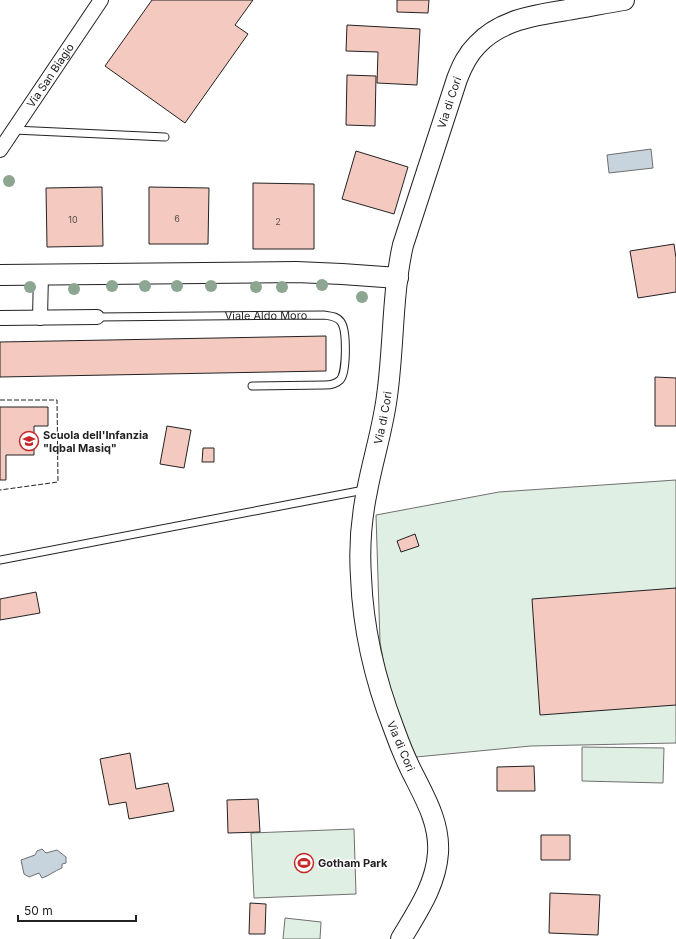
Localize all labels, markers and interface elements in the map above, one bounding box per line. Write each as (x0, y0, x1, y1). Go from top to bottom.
street label: Via San Biagio (24, 40, 77, 110)
street label: Via di Cori (434, 74, 464, 130)
house number: 6 (174, 213, 180, 224)
house number: 10 (68, 214, 78, 225)
house number: 2 (275, 216, 281, 227)
street label: Viale Aldo Moro (225, 308, 308, 323)
street label: Via di Cori (371, 391, 395, 446)
place label: Scuola dell'Infanzia "Iqbal Masiq" (43, 428, 148, 455)
school or university icon: Scuola dell'Infanzia "Iqbal Masiq" (18, 430, 40, 452)
street label: Via di Cori (384, 719, 418, 773)
sports icon: Gotham Park (293, 852, 315, 874)
place label: Gotham Park (318, 856, 388, 870)
scale bar (18, 897, 136, 923)
text: 50 m (24, 903, 53, 918)

